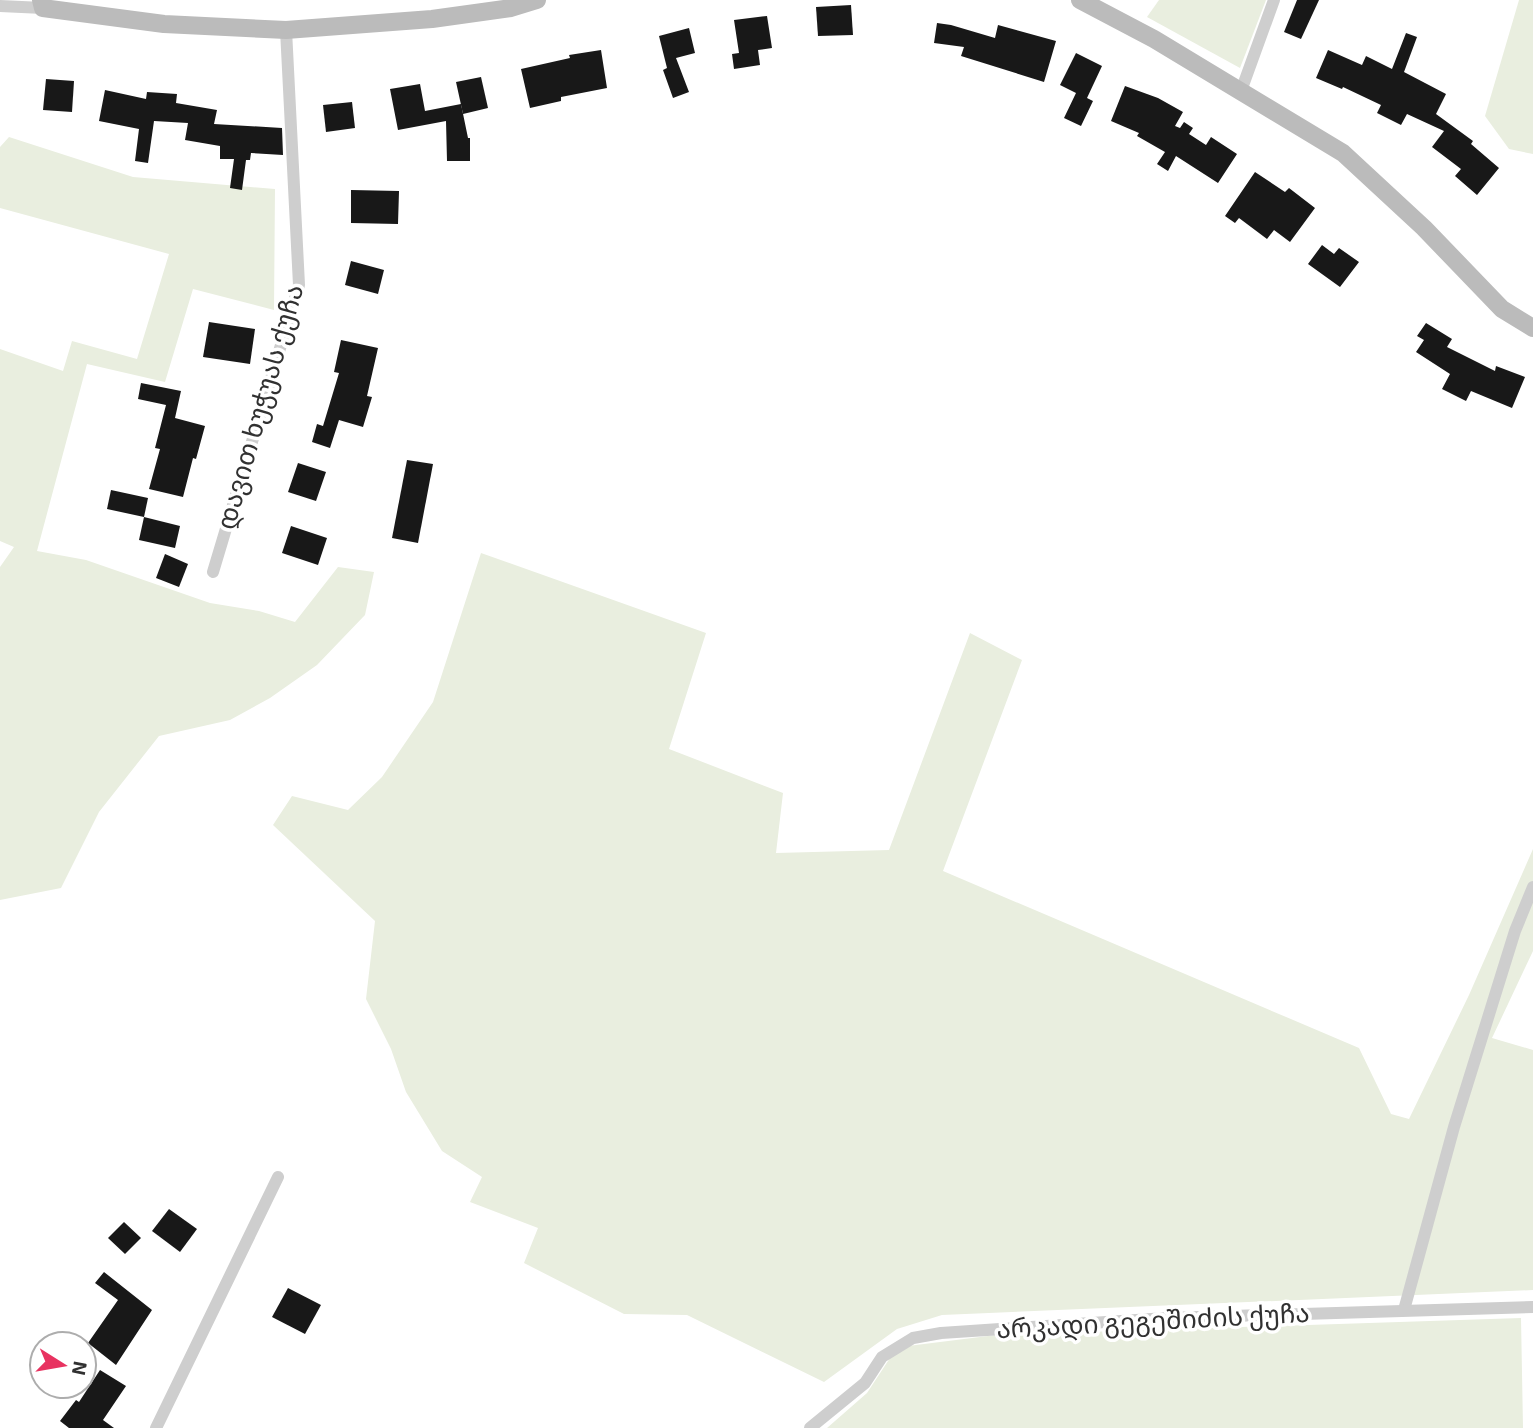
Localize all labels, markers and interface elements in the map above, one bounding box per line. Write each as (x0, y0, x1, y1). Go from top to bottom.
street label: დავით ხუჭუას ქუჩა (209, 280, 310, 533)
street label: არკადი გეგეშიძის ქუჩა (996, 1296, 1310, 1345)
north arrow (28, 1330, 98, 1400)
text: N (68, 1359, 93, 1377)

